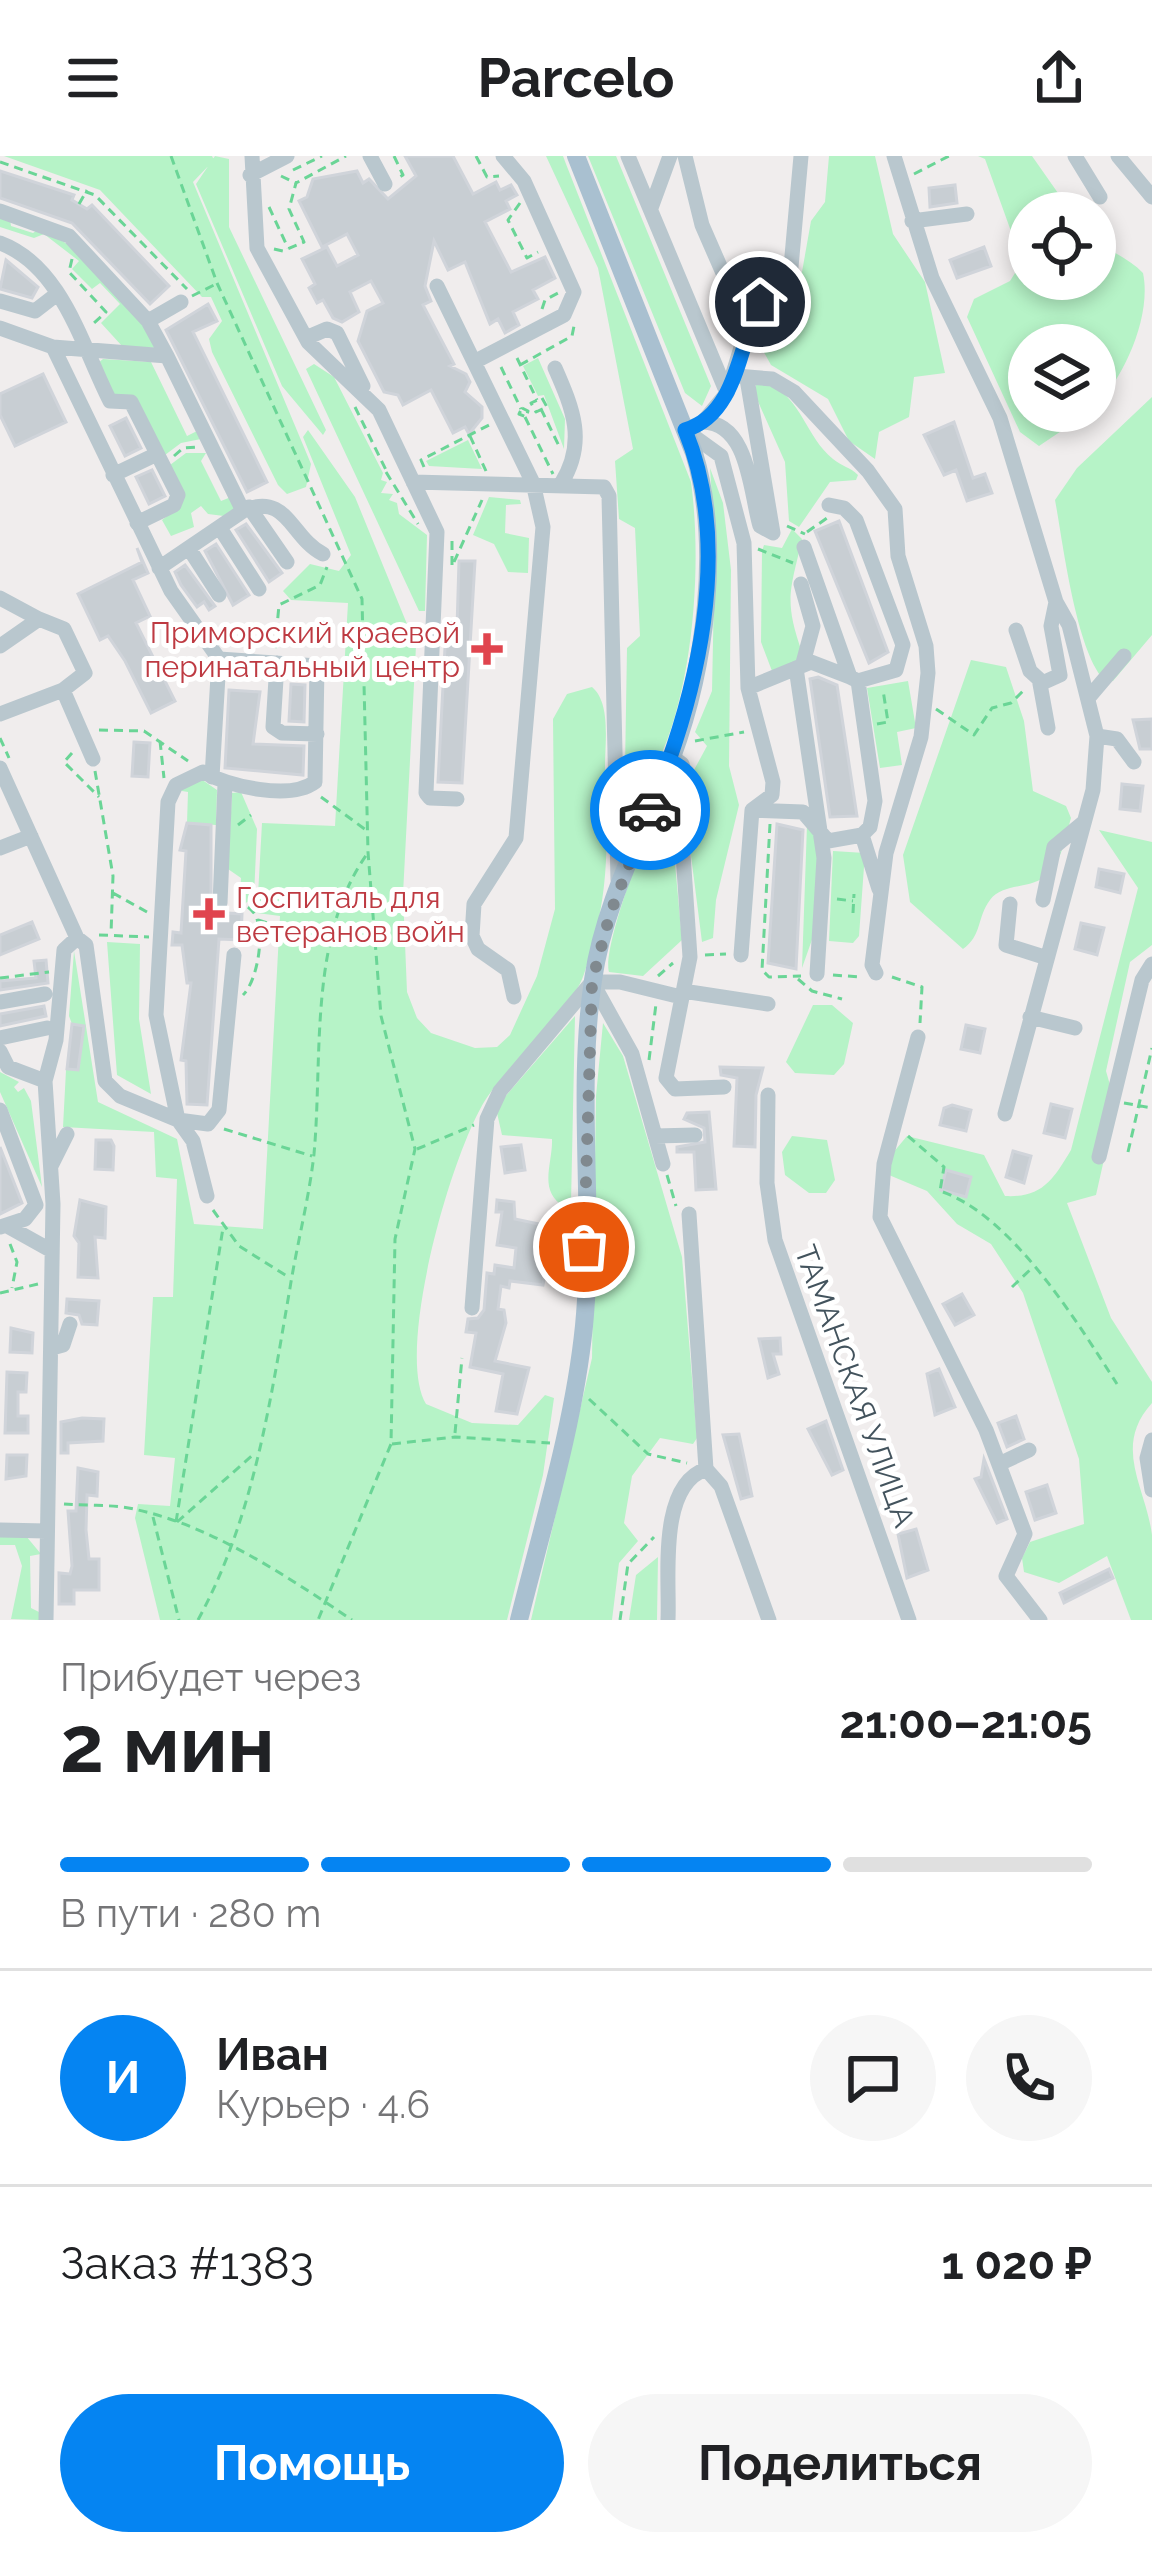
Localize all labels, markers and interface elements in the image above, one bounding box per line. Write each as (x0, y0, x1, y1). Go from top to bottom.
icon: menu (60, 45, 126, 111)
icon: share (1026, 45, 1092, 111)
text: Parcelo (477, 46, 675, 110)
map controls (1008, 192, 1116, 432)
button: locate (1008, 192, 1116, 300)
pin (709, 251, 811, 353)
icon: home (727, 269, 793, 335)
button: layers (1008, 324, 1116, 432)
place label: Приморский краевой перинатальный центр (145, 615, 460, 684)
marker: Приморский краевой перинатальный центр (471, 633, 503, 665)
courier (590, 750, 710, 870)
icon: car (617, 777, 683, 843)
place label: Госпиталь для ветеранов войн (236, 880, 465, 949)
marker: Госпиталь для ветеранов войн (193, 898, 225, 930)
pin (533, 1196, 635, 1298)
icon: bag (551, 1214, 617, 1280)
street label: ТАМАНСКАЯ УЛИЦА (788, 1240, 922, 1532)
text: Прибудет через (60, 1654, 361, 1700)
text: 21:00–21:05 (840, 1696, 1092, 1749)
text: 2 мин (60, 1699, 275, 1790)
text: В пути · 280 m (60, 1890, 321, 1936)
button: chat (810, 2015, 936, 2141)
button: phone (966, 2015, 1092, 2141)
text: Иван (216, 2028, 329, 2081)
text: И (106, 2051, 140, 2104)
text: Курьер · 4.6 (216, 2081, 430, 2127)
text: Заказ #1383 (60, 2237, 314, 2290)
text: 1 020 ₽ (941, 2237, 1092, 2290)
button: Помощь (60, 2394, 564, 2532)
button: Поделиться (588, 2394, 1092, 2532)

